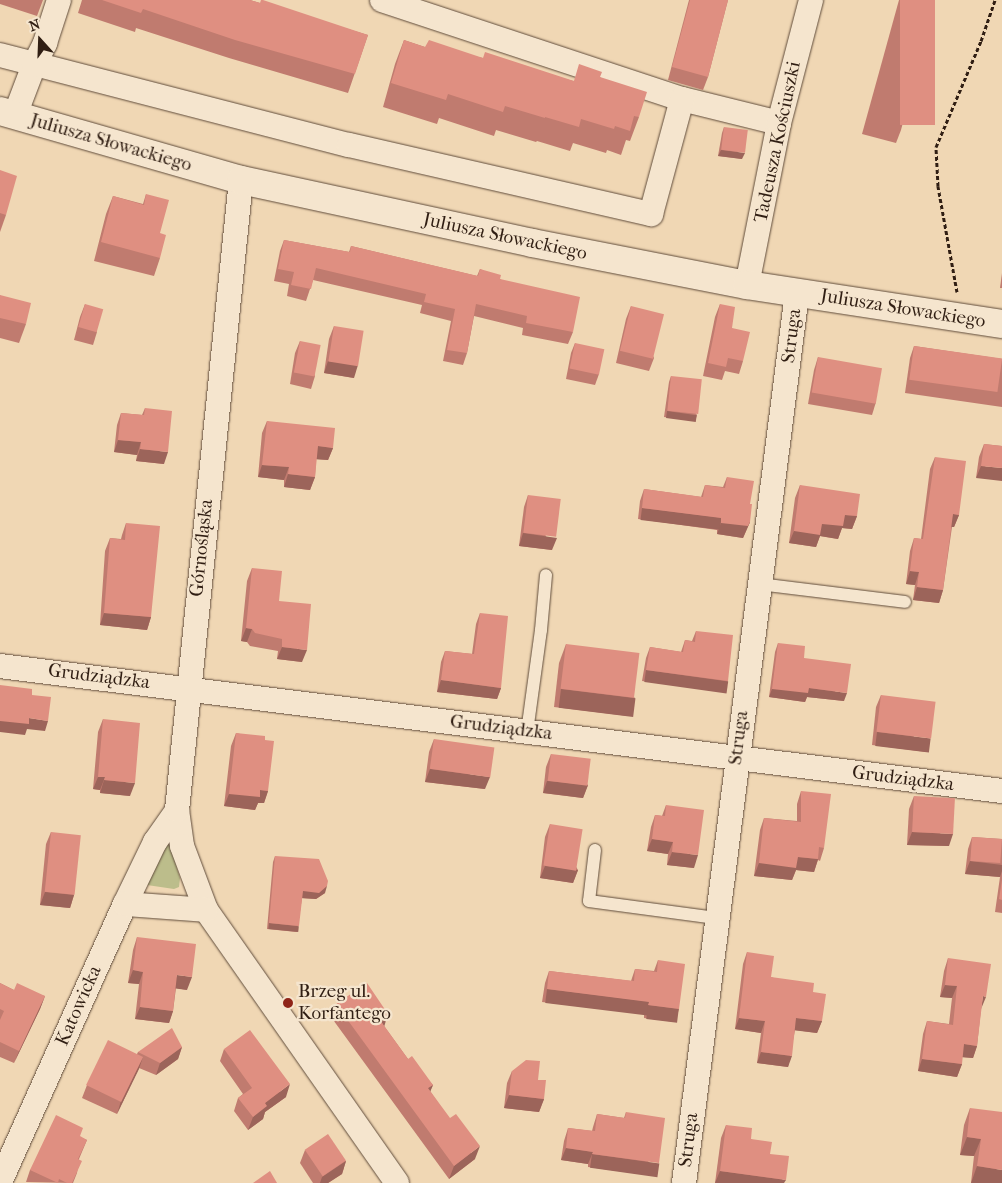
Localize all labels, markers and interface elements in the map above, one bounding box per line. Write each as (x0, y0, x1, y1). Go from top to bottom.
north arrow (15, 15, 65, 65)
text: N (27, 16, 43, 35)
street label: Tadeusza Kościuszki (750, 59, 806, 225)
street label: Juliusza Słowackiego (28, 109, 194, 177)
street label: Juliusza Słowackiego (421, 208, 589, 266)
street label: Juliusza Słowackiego (819, 285, 987, 333)
street label: Struga (777, 308, 807, 364)
street label: Górnośląska (186, 498, 218, 598)
street label: Grudziądzka (47, 659, 151, 695)
street label: Grudziądzka (449, 710, 553, 746)
street label: Struga (724, 710, 754, 766)
street label: Grudziądzka (851, 761, 955, 797)
street label: Katowicka (51, 962, 107, 1050)
place label: Brzeg ul. Korfantego (298, 981, 391, 1025)
marker: Brzeg ul. Korfantego (282, 997, 294, 1009)
street label: Struga (674, 1112, 704, 1168)

